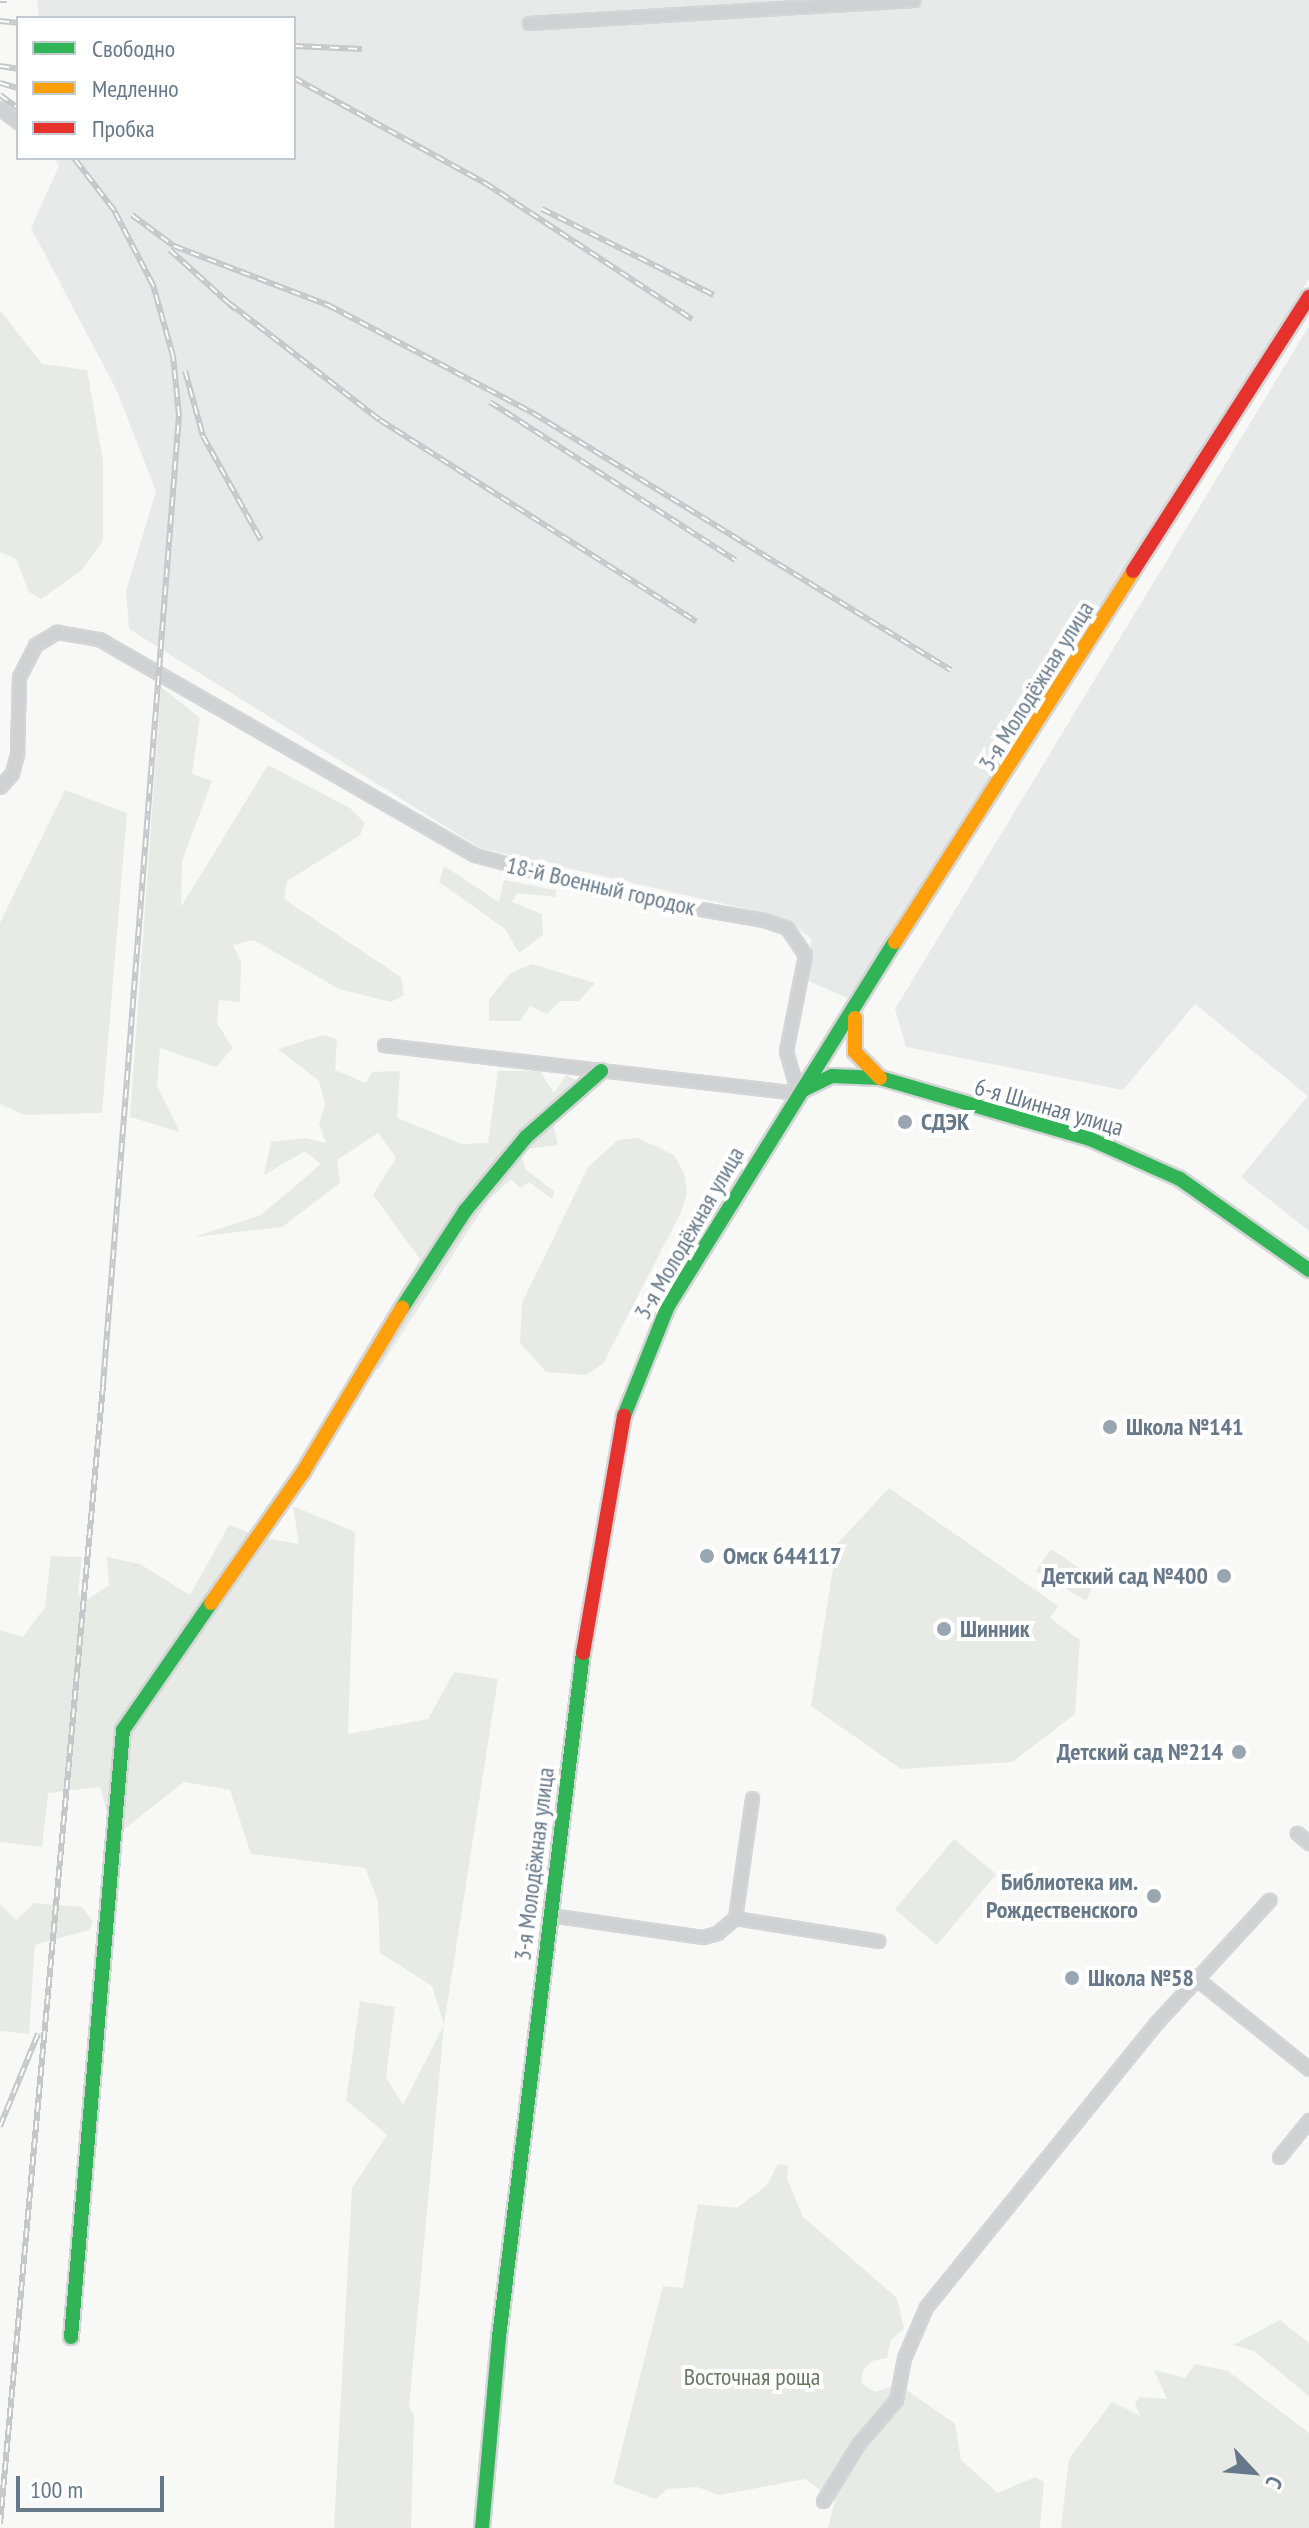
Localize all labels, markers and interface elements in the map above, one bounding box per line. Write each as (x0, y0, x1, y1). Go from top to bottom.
legend (16, 16, 296, 160)
text: Свободно (92, 33, 175, 64)
text: Медленно (92, 73, 179, 104)
text: Пробка (92, 113, 155, 144)
street label: 3-я Молодёжная улица (972, 596, 1100, 776)
street label: 18-й Военный городок (504, 850, 698, 922)
street label: 6-я Шинная улица (971, 1072, 1127, 1142)
place label: СДЭК (921, 1108, 970, 1136)
marker: СДЭК (896, 1113, 914, 1131)
street label: 3-я Молодёжная улица (628, 1141, 750, 1325)
place label: Школа №141 (1126, 1413, 1243, 1441)
marker: Школа №141 (1101, 1418, 1119, 1436)
place label: Омск 644117 (723, 1542, 842, 1570)
marker: Омск 644117 (698, 1547, 716, 1565)
place label: Детский сад №400 (1042, 1562, 1208, 1590)
marker: Детский сад №400 (1215, 1567, 1233, 1585)
place label: Шинник (960, 1615, 1030, 1643)
marker: Шинник (935, 1620, 953, 1638)
place label: Детский сад №214 (1057, 1738, 1223, 1766)
marker: Детский сад №214 (1230, 1743, 1248, 1761)
street label: 3-я Молодёжная улица (508, 1766, 560, 1962)
place label: Библиотека им. Рождественского (986, 1868, 1138, 1924)
marker: Библиотека им. Рождественского (1145, 1887, 1163, 1905)
place label: Школа №58 (1088, 1964, 1194, 1992)
marker: Школа №58 (1063, 1969, 1081, 1987)
park label: Восточная роща (684, 2363, 820, 2391)
north arrow (1213, 2432, 1293, 2512)
scale bar (20, 2460, 168, 2510)
text: С (1260, 2472, 1289, 2493)
text: 100 m (30, 2474, 83, 2505)

